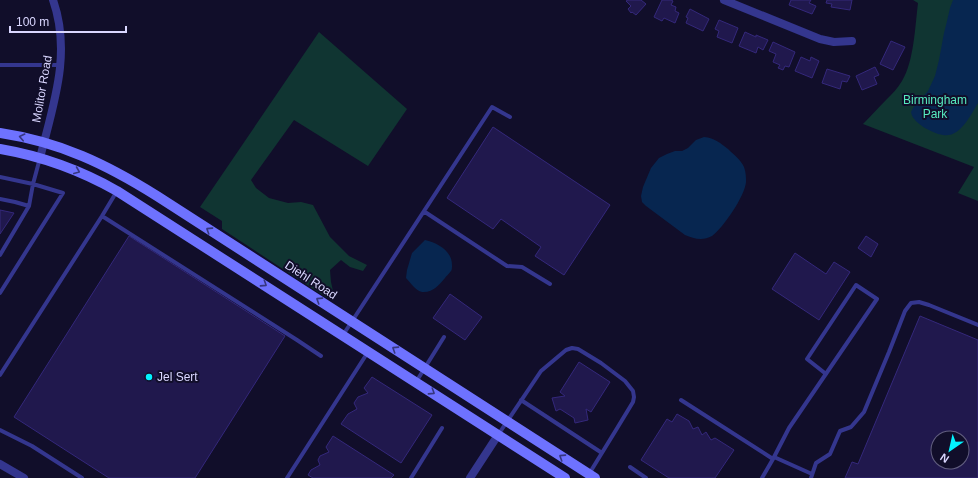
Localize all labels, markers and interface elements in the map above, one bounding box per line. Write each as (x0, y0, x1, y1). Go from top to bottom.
scale bar (10, 8, 126, 34)
text: 100 m (16, 15, 49, 29)
street label: Molitor Road (29, 54, 55, 124)
park label: Birmingham Park (903, 93, 967, 121)
one-way arrow (19, 134, 25, 142)
one-way arrow (72, 166, 80, 174)
one-way arrow (206, 228, 213, 235)
street label: Diehl Road (282, 258, 340, 302)
one-way arrow (260, 279, 267, 287)
one-way arrow (316, 298, 323, 305)
one-way arrow (392, 347, 399, 354)
place label: Jel Sert (157, 370, 198, 384)
marker: Jel Sert (144, 372, 154, 382)
one-way arrow (428, 387, 435, 395)
north arrow (930, 430, 970, 470)
text: N (938, 451, 951, 465)
one-way arrow (559, 454, 566, 462)

